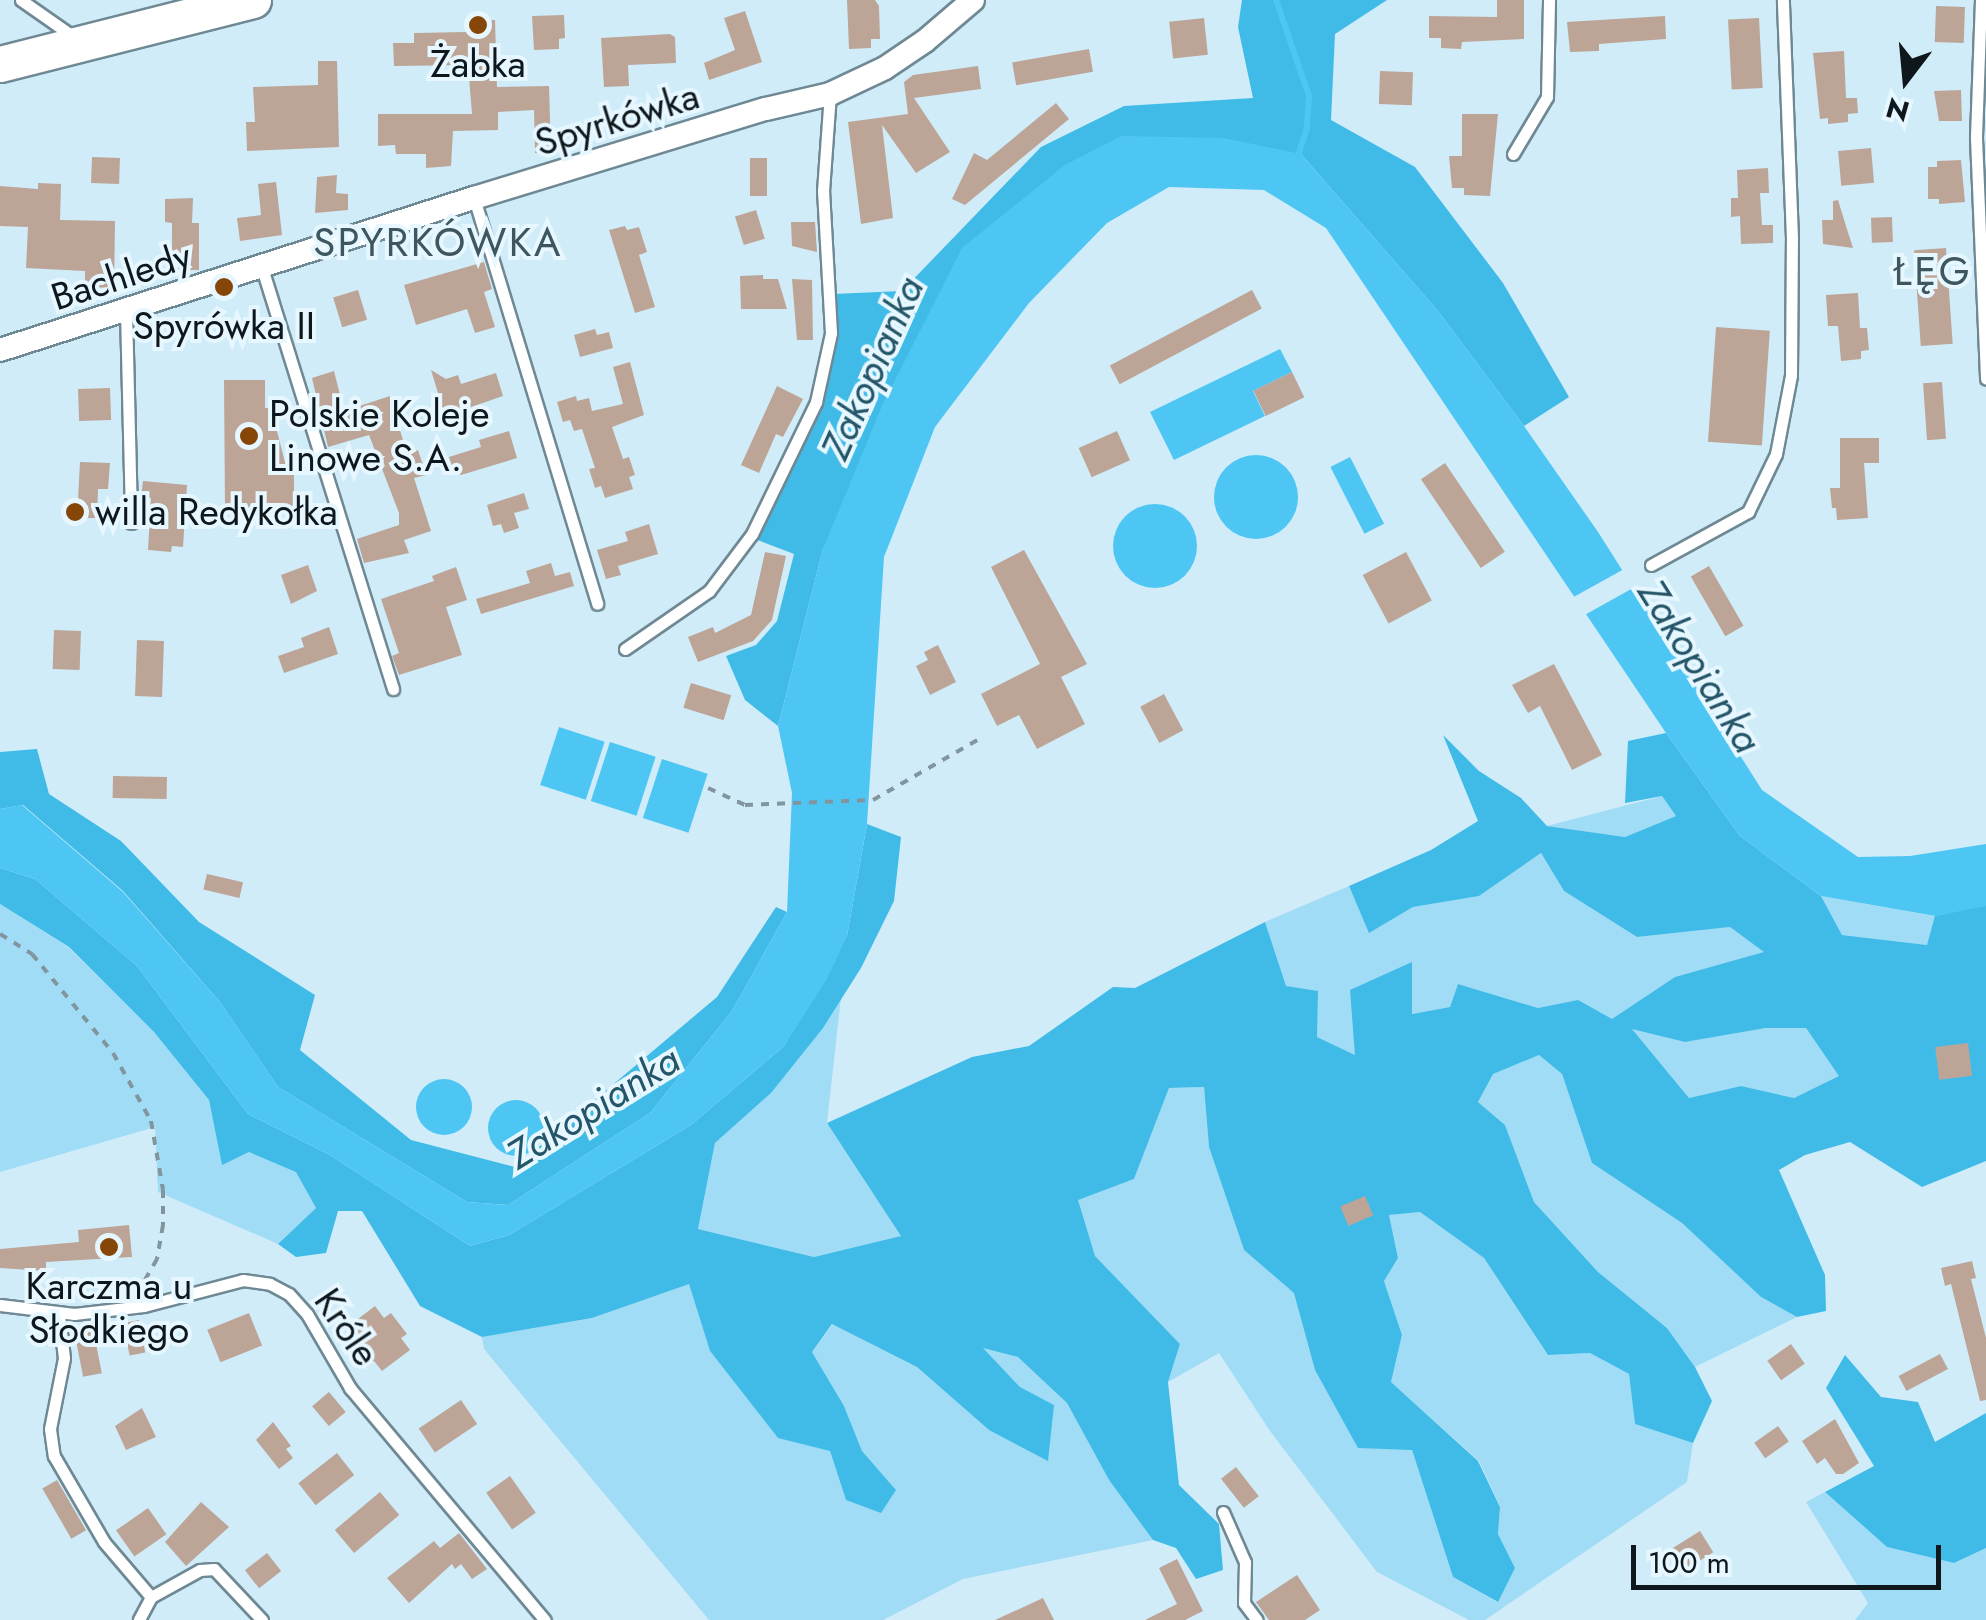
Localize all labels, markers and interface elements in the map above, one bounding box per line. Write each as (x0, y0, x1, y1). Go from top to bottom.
marker: Żabka (467, 14, 489, 36)
north arrow (1856, 30, 1956, 130)
place label: Żabka (430, 41, 526, 87)
street label: Spyrkówka (530, 73, 704, 165)
text: N (1881, 87, 1914, 132)
district label: SPYRKÓWKA (313, 218, 563, 266)
street label: Bachledy (45, 232, 197, 320)
district label: ŁĘG (1894, 247, 1972, 295)
water label: Zakopianka (810, 269, 934, 467)
marker: Spyrówka II (213, 276, 235, 298)
place label: Spyrówka II (133, 303, 315, 349)
place label: Polskie Koleje Linowe S.A. (269, 391, 490, 480)
marker: Polskie Koleje Linowe S.A. (238, 425, 260, 447)
place label: willa Redykołka (95, 489, 338, 535)
marker: willa Redykołka (64, 501, 86, 523)
water label: Zakopianka (1628, 571, 1772, 761)
water label: Zakopianka (498, 1035, 688, 1179)
marker: Karczma u Słodkiego (98, 1236, 120, 1258)
place label: Karczma u Słodkiego (25, 1263, 193, 1352)
street label: Króle (305, 1280, 389, 1374)
scale bar (1636, 1525, 1946, 1587)
text: 100 m (1648, 1541, 1730, 1584)

